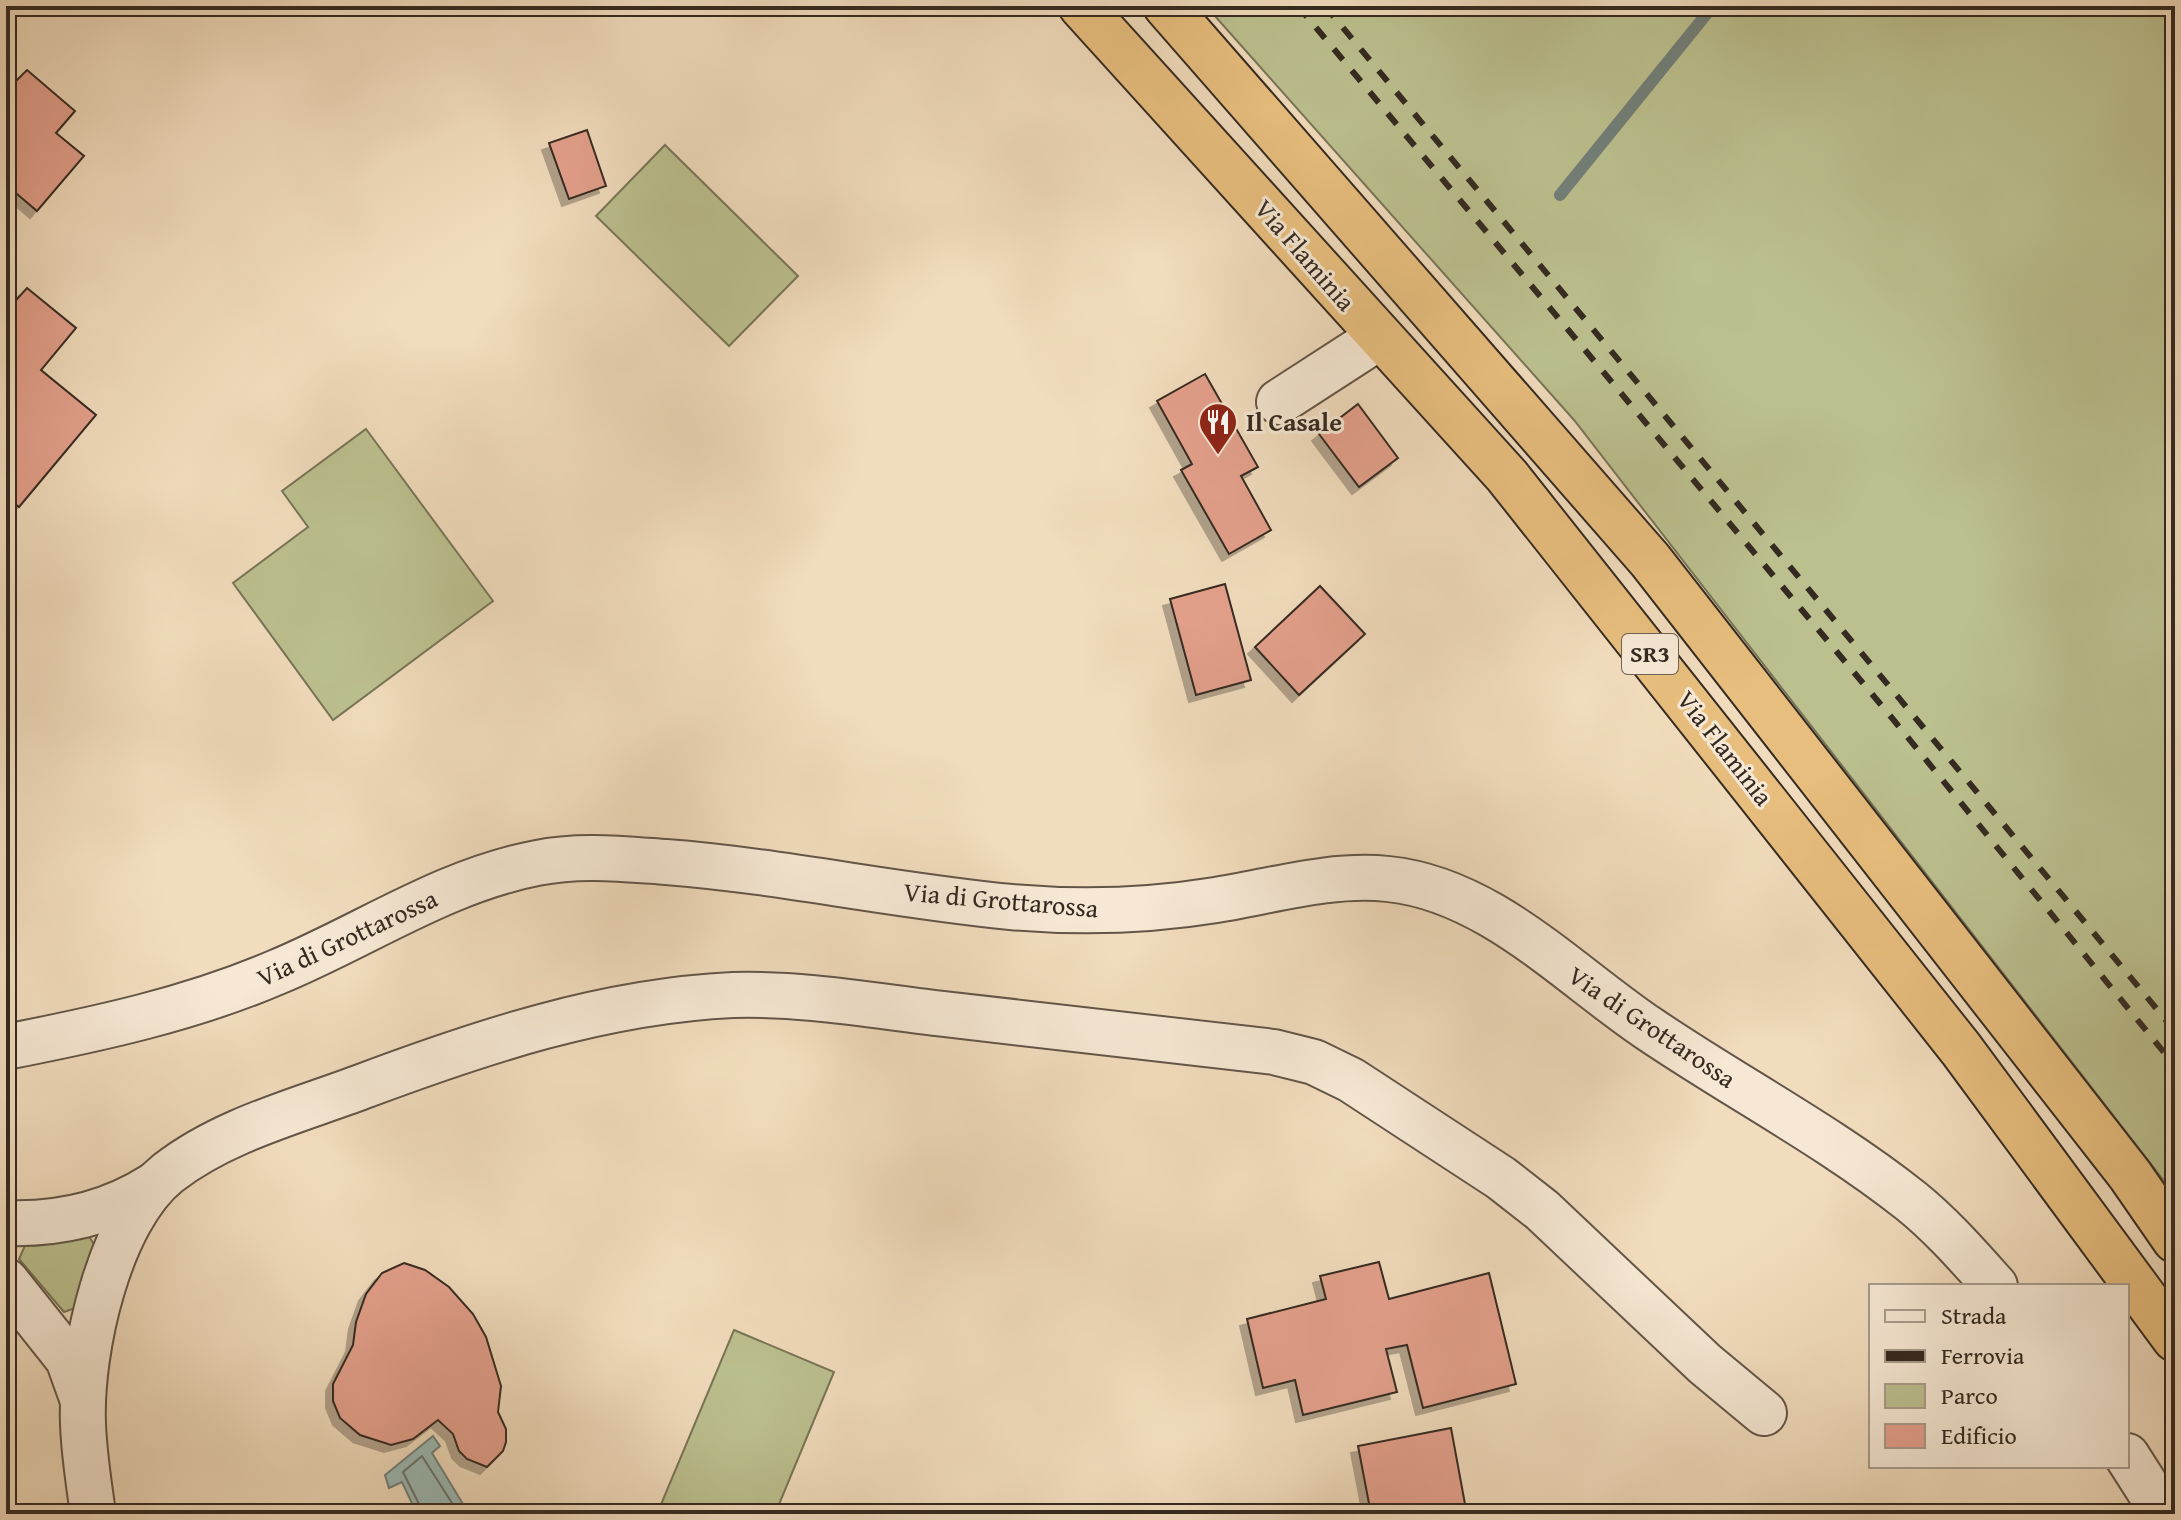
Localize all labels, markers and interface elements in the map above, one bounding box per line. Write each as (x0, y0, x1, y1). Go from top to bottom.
street label: Via Flaminia (1246, 190, 1366, 320)
restaurant icon: Il Casale (1197, 401, 1239, 456)
place label: Il Casale (1246, 402, 1342, 441)
road number: SR3 (1622, 634, 1678, 674)
street label: Via Flaminia (1668, 682, 1783, 814)
street label: Via di Grottarossa (902, 872, 1101, 928)
street label: Via di Grottarossa (250, 878, 444, 996)
street label: Via di Grottarossa (1560, 956, 1745, 1098)
legend (1869, 1284, 2129, 1468)
text: Strada (1941, 1298, 2007, 1333)
text: Ferrovia (1941, 1338, 2025, 1373)
text: Parco (1941, 1378, 1998, 1413)
text: Edificio (1941, 1418, 2017, 1453)

